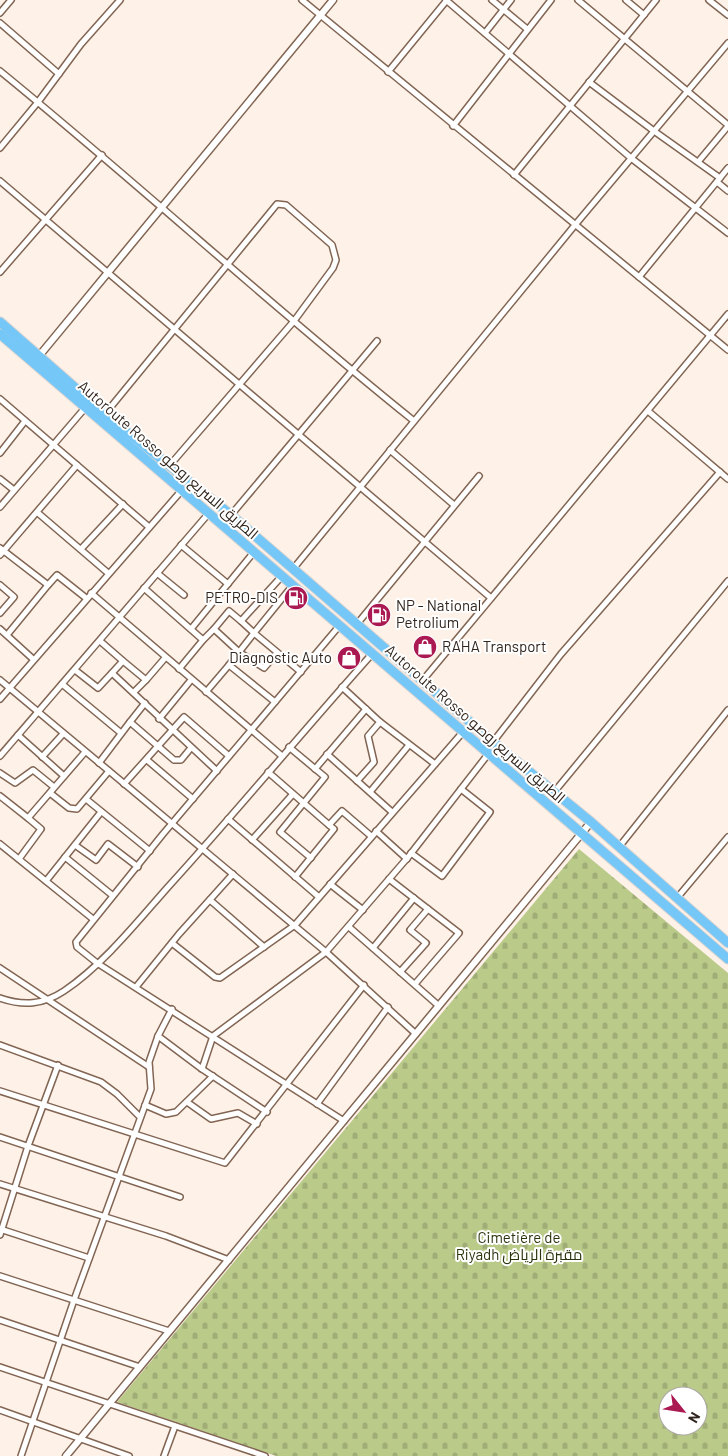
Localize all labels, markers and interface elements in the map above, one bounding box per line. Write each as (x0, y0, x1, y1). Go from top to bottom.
street label: Autoroute Rosso الطريق السريع روصو (73, 376, 262, 545)
fuel station icon: PETRO-DIS (283, 585, 309, 611)
place label: PETRO-DIS (205, 588, 278, 606)
place label: NP - National Petrolium (396, 596, 481, 631)
fuel station icon: NP - National Petrolium (366, 602, 392, 628)
shop icon: RAHA Transport (412, 634, 438, 660)
place label: RAHA Transport (442, 637, 546, 655)
street label: Autoroute Rosso الطريق السريع روصو (380, 640, 569, 809)
shop icon: Diagnostic Auto (336, 645, 362, 671)
place label: Diagnostic Auto (229, 648, 332, 666)
park label: Cimetière de Riyadh مقبرة الرياض (456, 1228, 582, 1265)
north arrow (658, 1386, 708, 1436)
text: N (685, 1409, 704, 1426)

